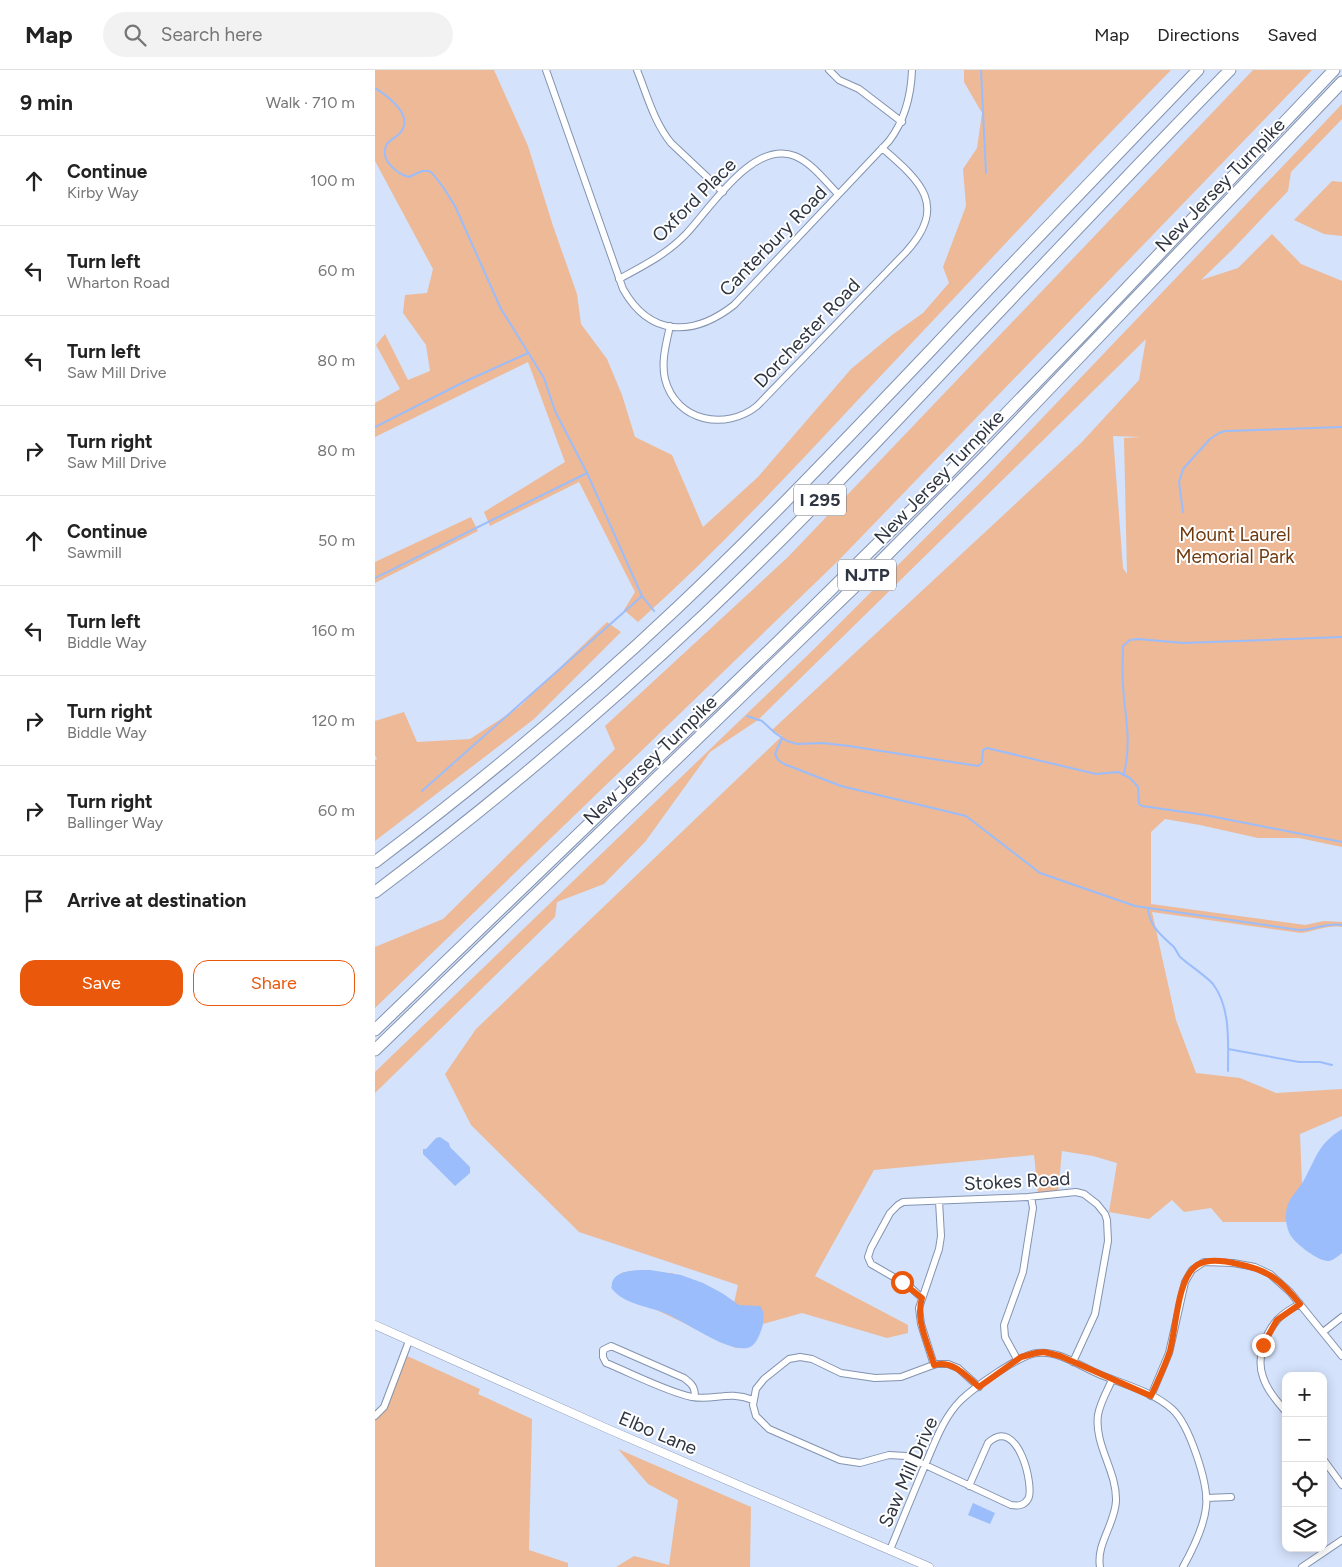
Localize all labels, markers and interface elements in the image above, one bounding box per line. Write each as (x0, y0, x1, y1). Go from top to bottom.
search box (103, 12, 453, 57)
text: Map (25, 20, 73, 49)
icon: search (121, 21, 149, 49)
text: Search here (161, 23, 262, 46)
text: Map (1094, 24, 1129, 46)
text: Directions (1157, 24, 1239, 46)
text: Saved (1267, 24, 1317, 46)
text: 9 min (20, 90, 73, 115)
text: Walk · 710 m (266, 93, 355, 112)
street label: New Jersey Turnpike (1150, 113, 1290, 257)
street label: Oxford Place (647, 153, 741, 247)
text: Continue (67, 160, 147, 183)
icon: ahead (20, 167, 48, 195)
text: 100 m (310, 171, 355, 190)
street label: Canterbury Road (715, 181, 831, 301)
text: Kirby Way (67, 183, 139, 202)
text: Turn left (67, 250, 141, 273)
icon: left (20, 257, 48, 285)
text: 60 m (318, 261, 355, 280)
text: Wharton Road (67, 273, 170, 292)
street label: Dorchester Road (749, 274, 865, 392)
text: Turn left (67, 340, 141, 363)
icon: left (20, 347, 48, 375)
text: 80 m (317, 351, 355, 370)
text: Saw Mill Drive (67, 363, 167, 382)
street label: New Jersey Turnpike (869, 405, 1009, 549)
text: Turn right (67, 430, 153, 453)
icon: right (20, 437, 48, 465)
text: 80 m (317, 441, 355, 460)
text: Saw Mill Drive (67, 453, 167, 472)
road number: I 295 (794, 484, 846, 516)
text: Continue (67, 520, 147, 543)
park label: Mount Laurel Memorial Park (1175, 523, 1295, 568)
icon: ahead (20, 527, 48, 555)
text: 50 m (318, 531, 355, 550)
text: Sawmill (67, 543, 122, 562)
road number: NJTP (838, 560, 896, 590)
text: Turn left (67, 610, 141, 633)
icon: left (20, 617, 48, 645)
text: 160 m (312, 621, 355, 640)
text: Biddle Way (67, 633, 147, 652)
street label: New Jersey Turnpike (578, 690, 722, 830)
text: Turn right (67, 700, 153, 723)
icon: right (20, 707, 48, 735)
text: 120 m (312, 711, 355, 730)
text: Biddle Way (67, 723, 147, 742)
text: Turn right (67, 790, 153, 813)
icon: right (20, 797, 48, 825)
text: 60 m (318, 801, 355, 820)
text: Ballinger Way (67, 813, 163, 832)
icon: arrive (20, 887, 48, 915)
text: Arrive at destination (67, 889, 246, 912)
button: Save (20, 960, 183, 1006)
button: Share (193, 960, 355, 1006)
street label: Stokes Road (963, 1167, 1071, 1195)
route start (891, 1271, 914, 1294)
route end (1252, 1334, 1275, 1357)
map controls (1282, 1372, 1327, 1552)
button: + (1282, 1372, 1327, 1417)
street label: Elbo Lane (615, 1406, 701, 1460)
street label: Saw Mill Drive (873, 1413, 943, 1531)
button: − (1282, 1417, 1327, 1462)
button: locate (1282, 1462, 1327, 1507)
button: layers (1282, 1507, 1327, 1552)

